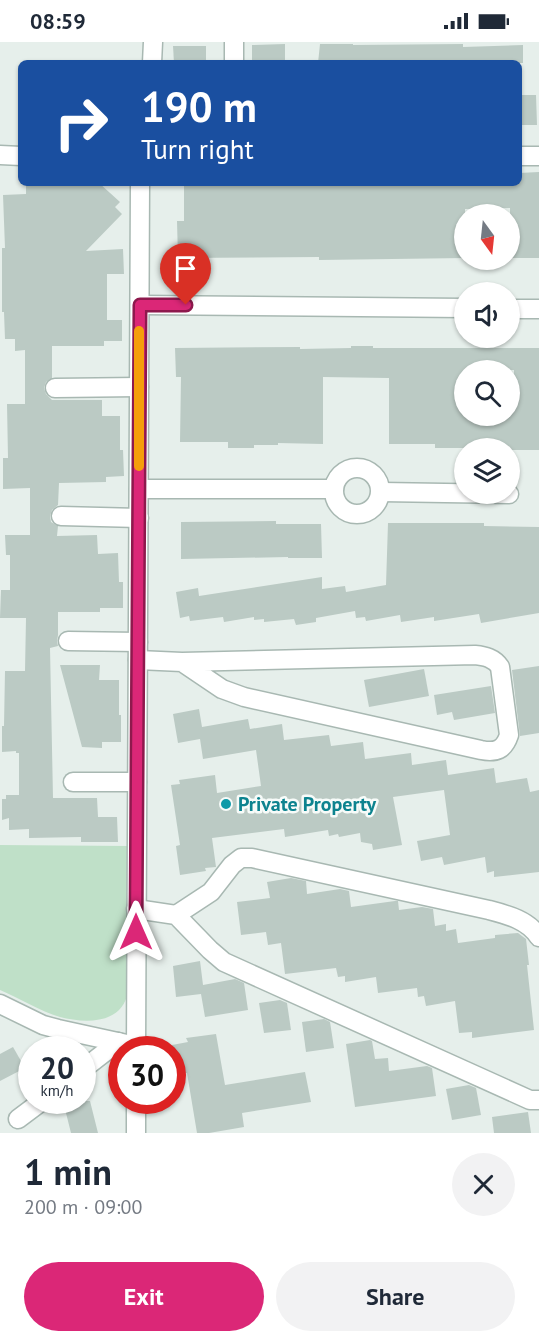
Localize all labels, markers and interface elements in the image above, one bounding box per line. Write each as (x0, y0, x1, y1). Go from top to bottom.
text: 08:59 (30, 7, 86, 35)
text: 190 m (141, 79, 257, 134)
icon: right (42, 84, 120, 162)
text: Turn right (141, 132, 254, 166)
north arrow (454, 204, 520, 270)
map controls (454, 204, 520, 504)
pin (160, 243, 211, 305)
icon: arrive (169, 252, 202, 285)
button: sound (454, 282, 520, 348)
button: search (454, 360, 520, 426)
button: layers (454, 438, 520, 504)
place label: Private Property (238, 791, 377, 817)
marker: Private Property (219, 797, 233, 811)
position arrow (104, 900, 168, 964)
speed limit sign: 30 (108, 1036, 186, 1114)
text: 20 (40, 1048, 74, 1087)
text: km/h (41, 1081, 73, 1100)
text: 1 min (24, 1148, 112, 1195)
button: close (452, 1153, 515, 1216)
text: 200 m · 09:00 (24, 1194, 142, 1220)
button: Exit (24, 1262, 264, 1331)
button: Share (276, 1262, 515, 1331)

